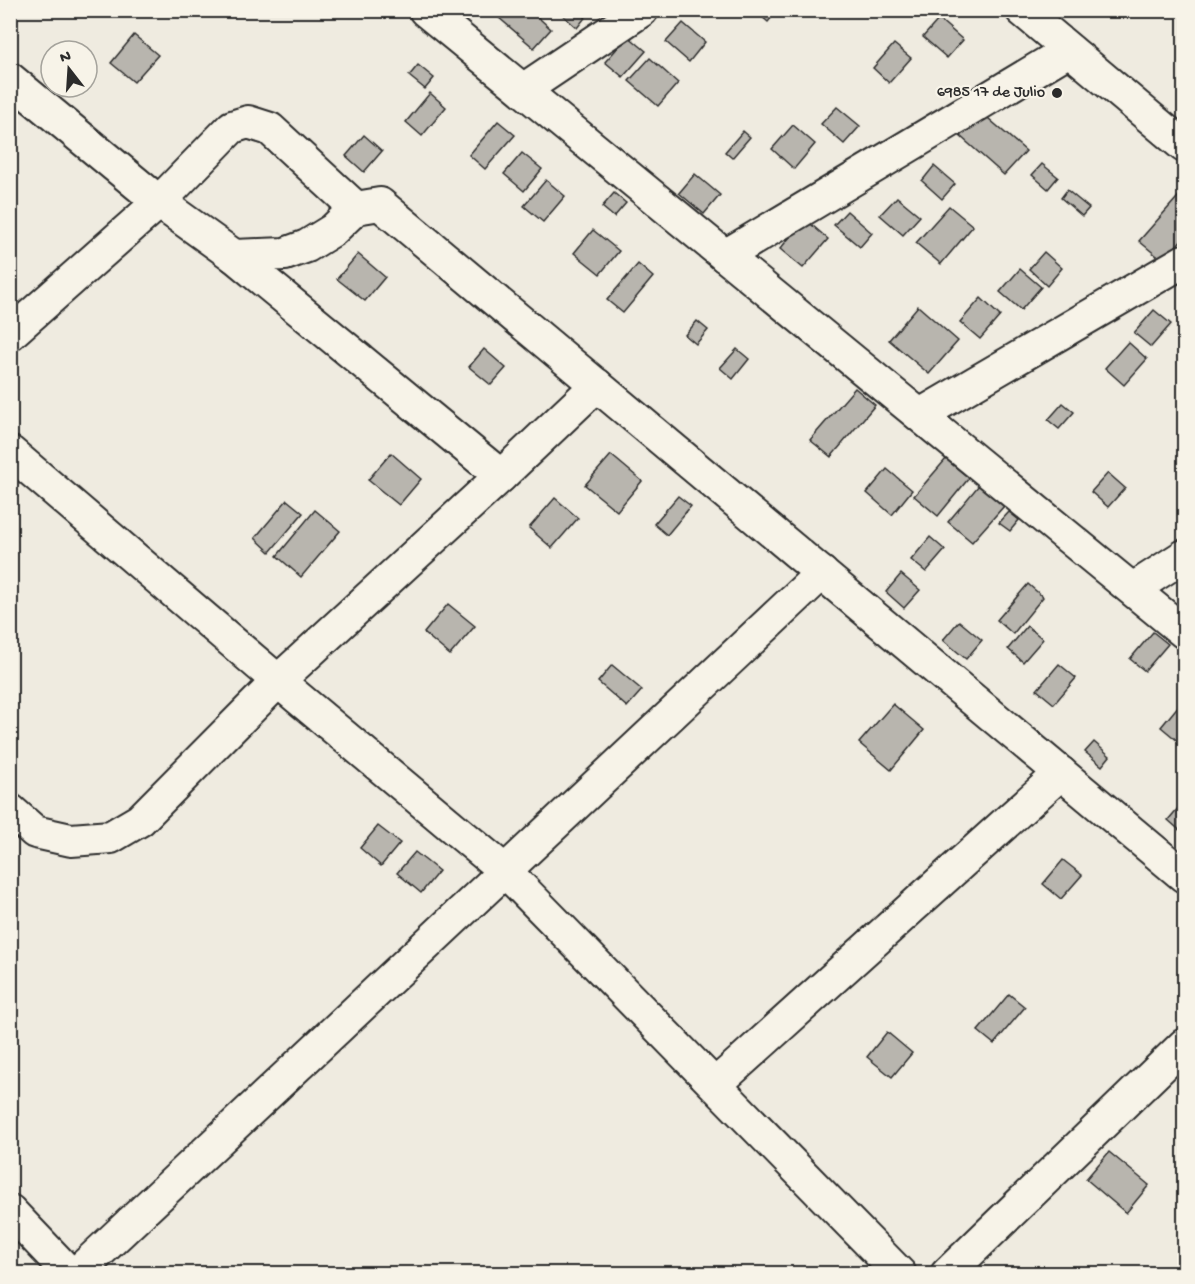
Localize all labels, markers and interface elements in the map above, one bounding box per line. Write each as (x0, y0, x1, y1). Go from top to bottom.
north arrow (39, 39, 99, 99)
text: N (58, 47, 74, 69)
place label: 6985 17 de Julio (937, 84, 1045, 103)
marker: 6985 17 de Julio (1050, 86, 1064, 100)

